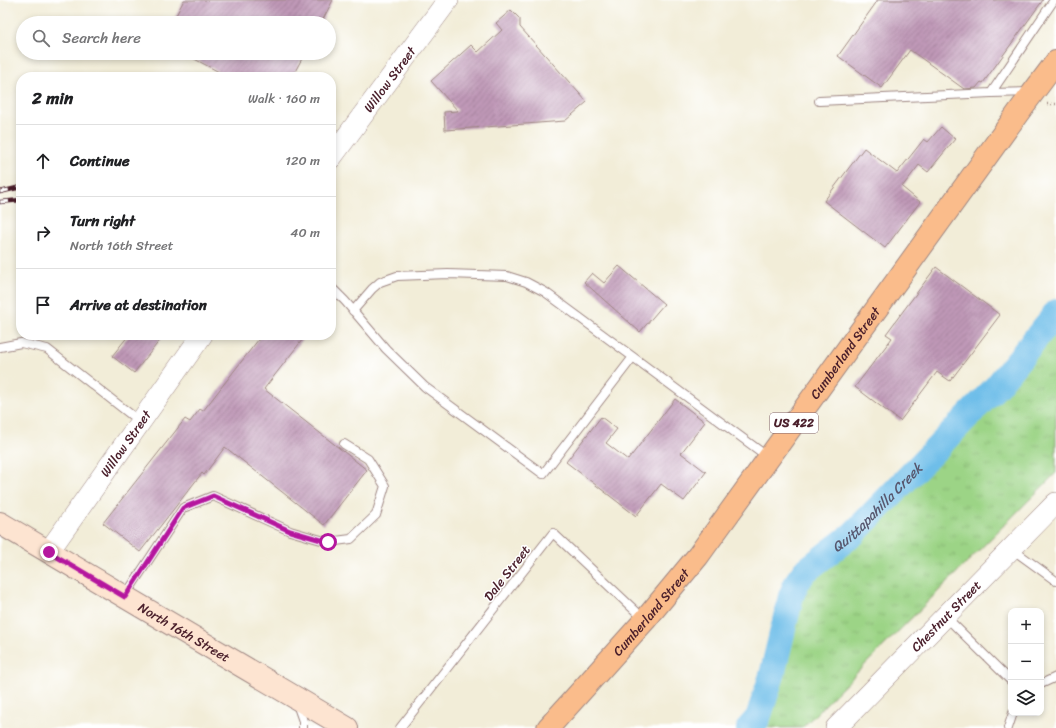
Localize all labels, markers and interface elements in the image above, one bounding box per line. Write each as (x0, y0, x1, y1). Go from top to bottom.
search box (16, 16, 336, 60)
text: Search here (62, 25, 141, 51)
icon: search (30, 27, 52, 49)
street label: Willow Street (357, 41, 422, 117)
text: 2 min (32, 83, 73, 113)
text: Walk · 160 m (248, 87, 320, 110)
text: Continue (70, 148, 130, 174)
text: 120 m (285, 149, 320, 172)
icon: ahead (32, 150, 54, 172)
text: Turn right (70, 208, 135, 234)
text: 40 m (290, 221, 320, 244)
icon: right (32, 222, 54, 244)
text: North 16th Street (70, 234, 173, 257)
text: Arrive at destination (70, 292, 207, 318)
icon: arrive (32, 294, 54, 316)
street label: Cumberland Street (803, 301, 887, 404)
street label: Willow Street (94, 404, 158, 482)
road number: US 422 (770, 413, 818, 433)
water label: Quittapahilla Creek (826, 456, 930, 559)
route start (319, 533, 337, 551)
street label: Dale Street (478, 540, 537, 606)
route end (40, 543, 58, 561)
street label: Cumberland Street (606, 562, 695, 661)
street label: Chestnut Street (905, 574, 987, 657)
street label: North 16th Street (134, 596, 235, 668)
map controls (1008, 608, 1044, 716)
button: + (1008, 608, 1044, 644)
button: − (1008, 644, 1044, 680)
button: layers (1008, 680, 1044, 716)

